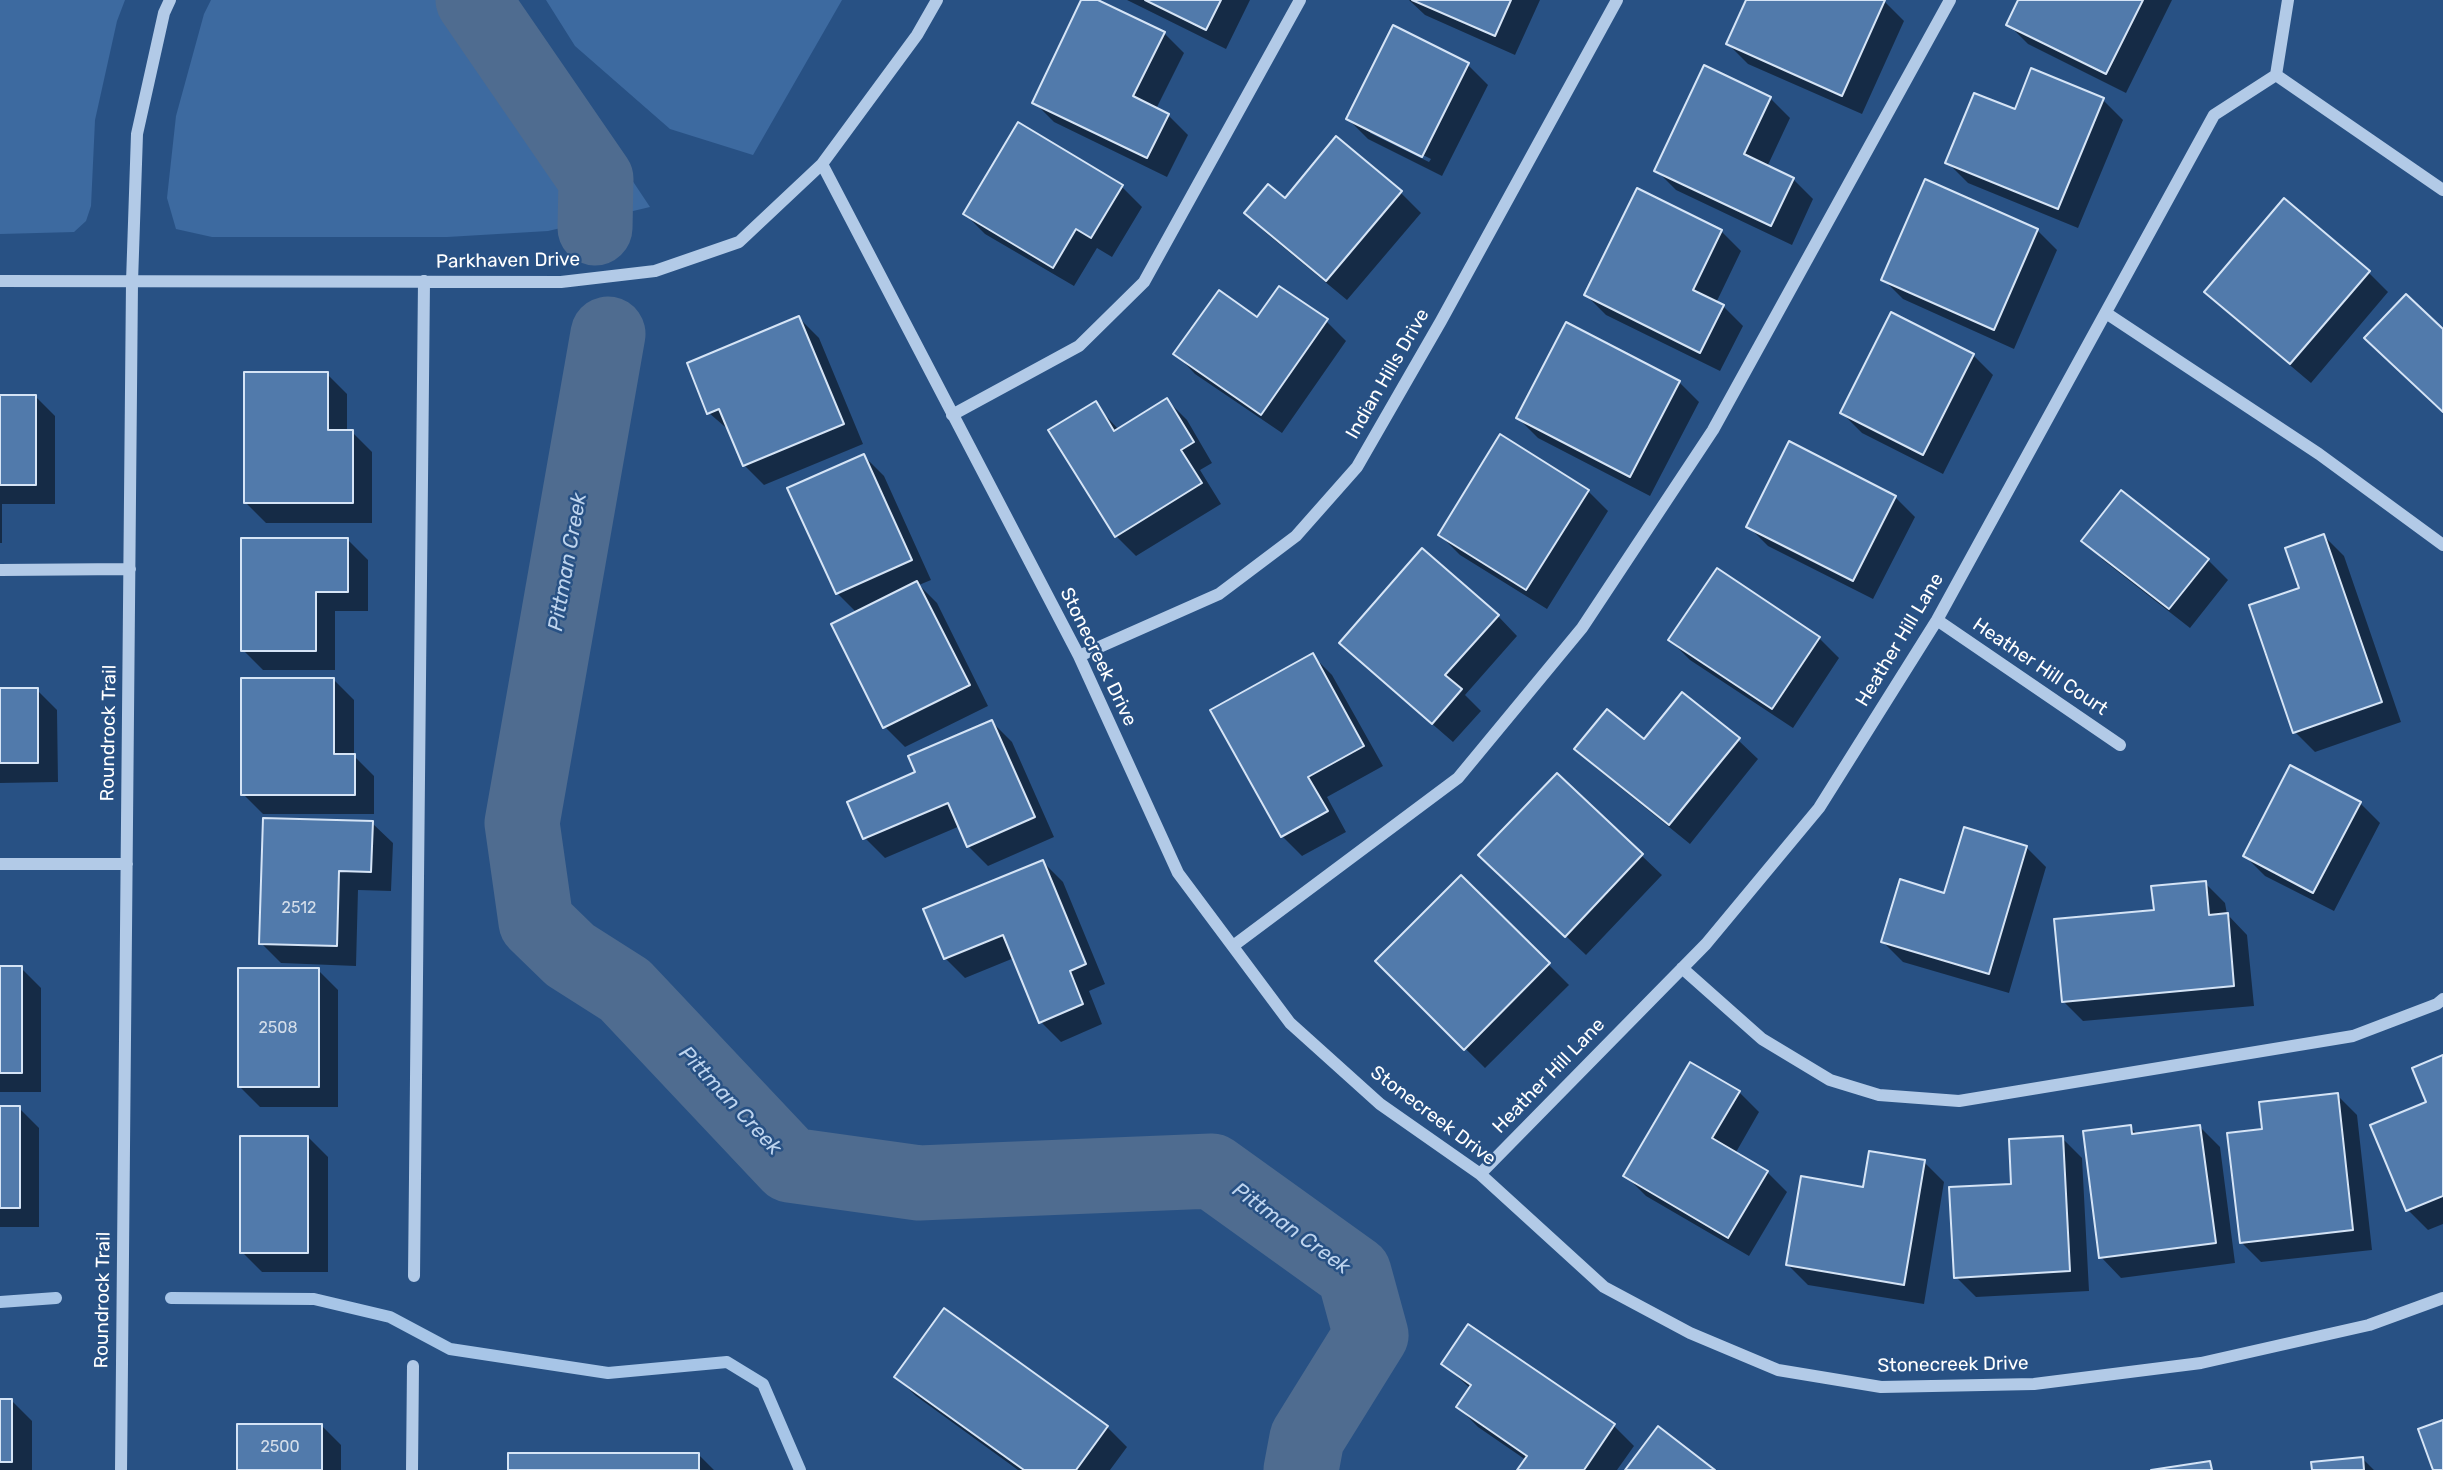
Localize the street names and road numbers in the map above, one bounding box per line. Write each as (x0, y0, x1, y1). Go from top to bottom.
street label: Parkhaven Drive (436, 248, 580, 274)
street label: Indian Hills Drive (1341, 305, 1435, 443)
street label: Heather Hill Lane (1851, 569, 1949, 711)
street label: Stonecreek Drive (1055, 584, 1141, 730)
street label: Heather Hill Court (1968, 613, 2112, 721)
street label: Roundrock Trail (96, 665, 122, 801)
street label: Heather Hill Lane (1488, 1014, 1610, 1138)
street label: Stonecreek Drive (1366, 1061, 1500, 1171)
street label: Roundrock Trail (90, 1232, 116, 1368)
street label: Stonecreek Drive (1877, 1352, 2029, 1378)

